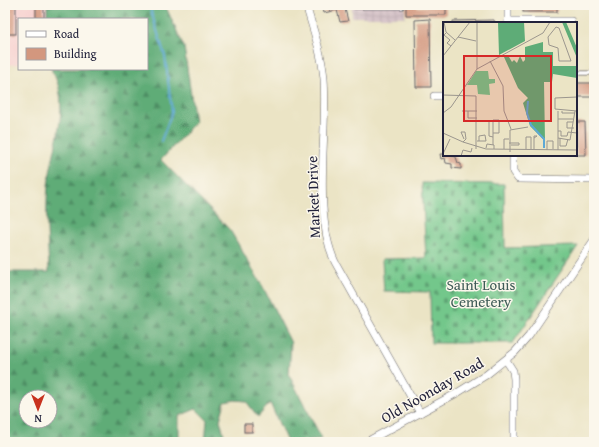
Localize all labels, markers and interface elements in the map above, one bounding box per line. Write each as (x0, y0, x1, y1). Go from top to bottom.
legend (18, 18, 148, 70)
inset map (443, 22, 577, 156)
text: Road (54, 25, 80, 42)
text: Building (54, 45, 97, 62)
street label: Market Drive (301, 156, 325, 238)
park label: Saint Louis Cemetery (447, 274, 515, 312)
street label: Old Noonday Road (377, 352, 487, 428)
north arrow (18, 389, 58, 429)
text: N (34, 411, 42, 427)

